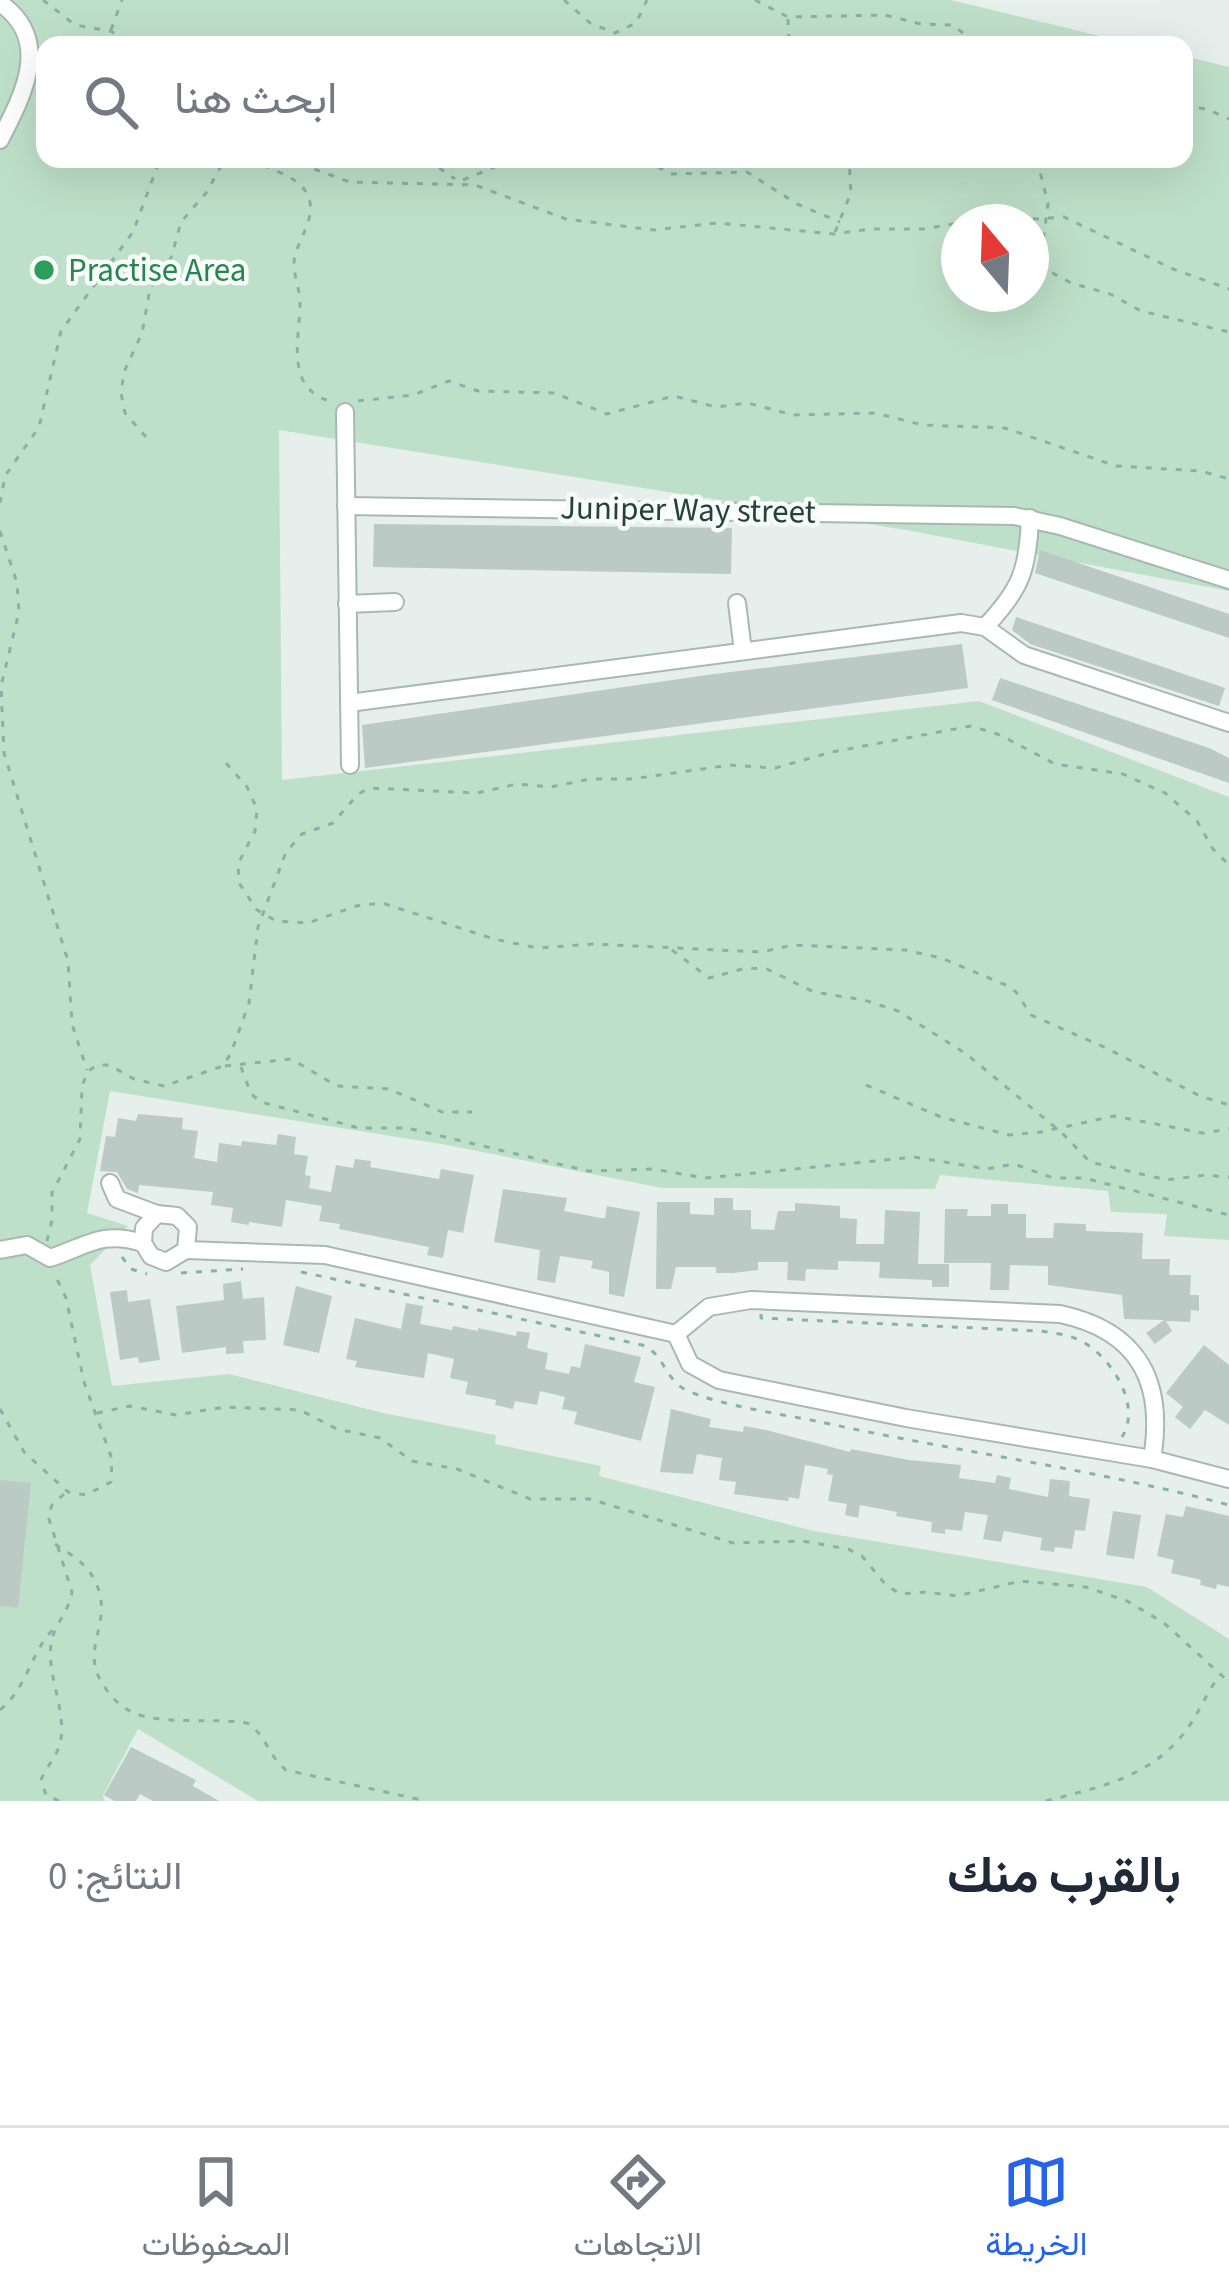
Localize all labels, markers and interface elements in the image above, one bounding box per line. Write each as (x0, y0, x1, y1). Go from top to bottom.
search box (36, 36, 1193, 168)
text: ابحث هنا (174, 67, 337, 131)
icon: search (78, 69, 144, 135)
north arrow (941, 204, 1049, 312)
place label: Practise Area (68, 247, 246, 294)
marker: Practise Area (31, 257, 57, 283)
street label: Juniper Way street (560, 484, 816, 536)
text: بالقرب منك (947, 1840, 1181, 1912)
text: النتائج: 0 (48, 1849, 182, 1905)
tab: المحفوظات (142, 2149, 290, 2273)
tab: الاتجاهات (574, 2149, 702, 2273)
tab: الخريطة (985, 2149, 1087, 2273)

